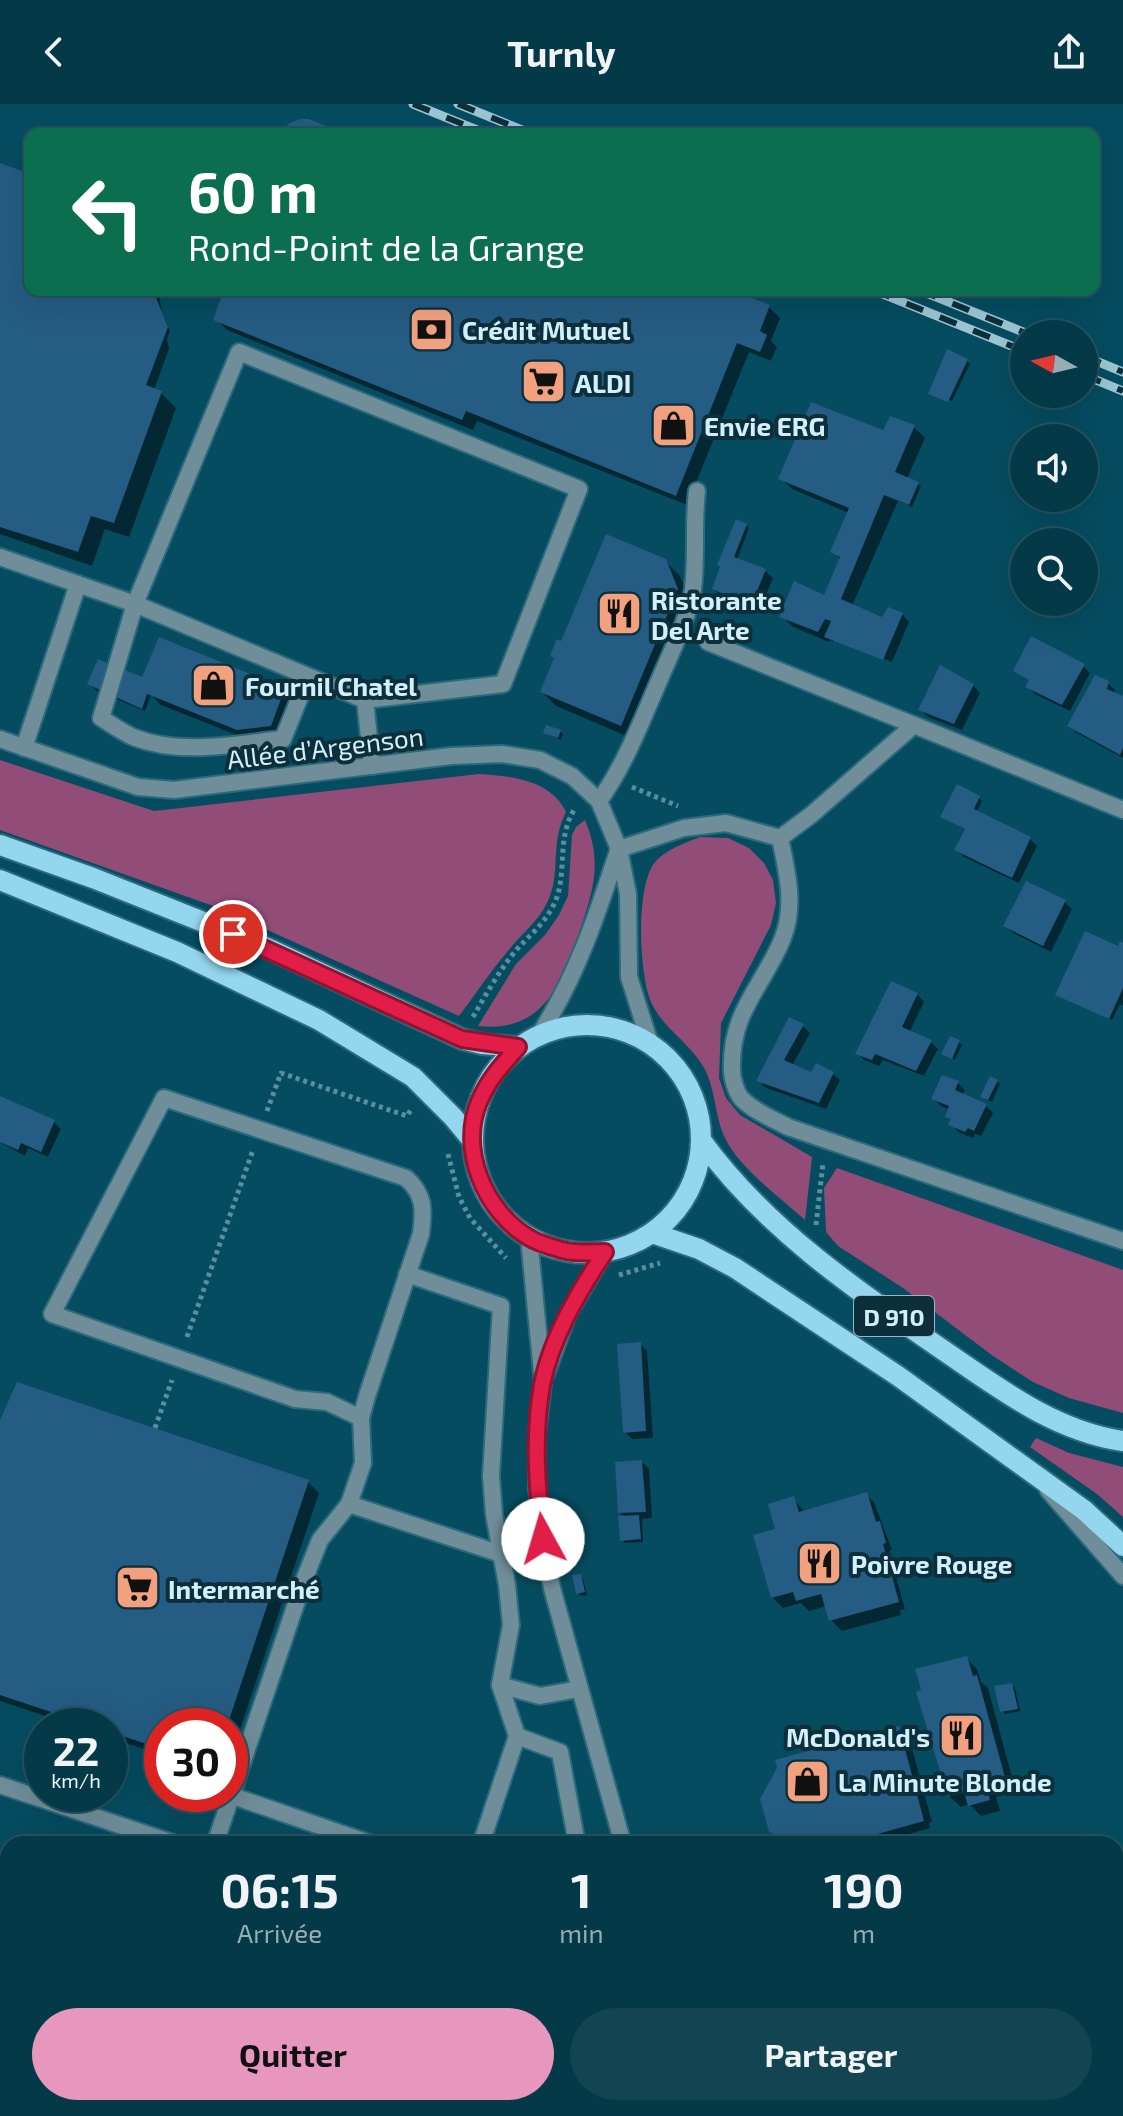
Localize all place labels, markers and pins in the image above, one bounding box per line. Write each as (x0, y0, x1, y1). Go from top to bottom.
bank icon: Crédit Mutuel (407, 305, 455, 353)
place label: Crédit Mutuel (462, 314, 631, 345)
supermarket icon: ALDI (520, 358, 568, 406)
place label: ALDI (575, 367, 631, 398)
shop icon: Envie ERG (649, 401, 697, 449)
place label: Envie ERG (704, 410, 825, 441)
place label: Ristorante Del Arte (651, 584, 782, 645)
restaurant icon: Ristorante Del Arte (596, 590, 644, 638)
shop icon: Fournil Chatel (190, 661, 238, 709)
place label: Fournil Chatel (245, 670, 417, 701)
pin (199, 900, 267, 968)
restaurant icon: Poivre Rouge (796, 1539, 844, 1587)
place label: Poivre Rouge (851, 1548, 1012, 1579)
supermarket icon: Intermarché (113, 1564, 161, 1612)
place label: Intermarché (168, 1573, 320, 1604)
restaurant icon: McDonald's (937, 1712, 985, 1760)
place label: McDonald's (786, 1721, 930, 1752)
shop icon: La Minute Blonde (783, 1757, 831, 1805)
place label: La Minute Blonde (838, 1766, 1052, 1797)

